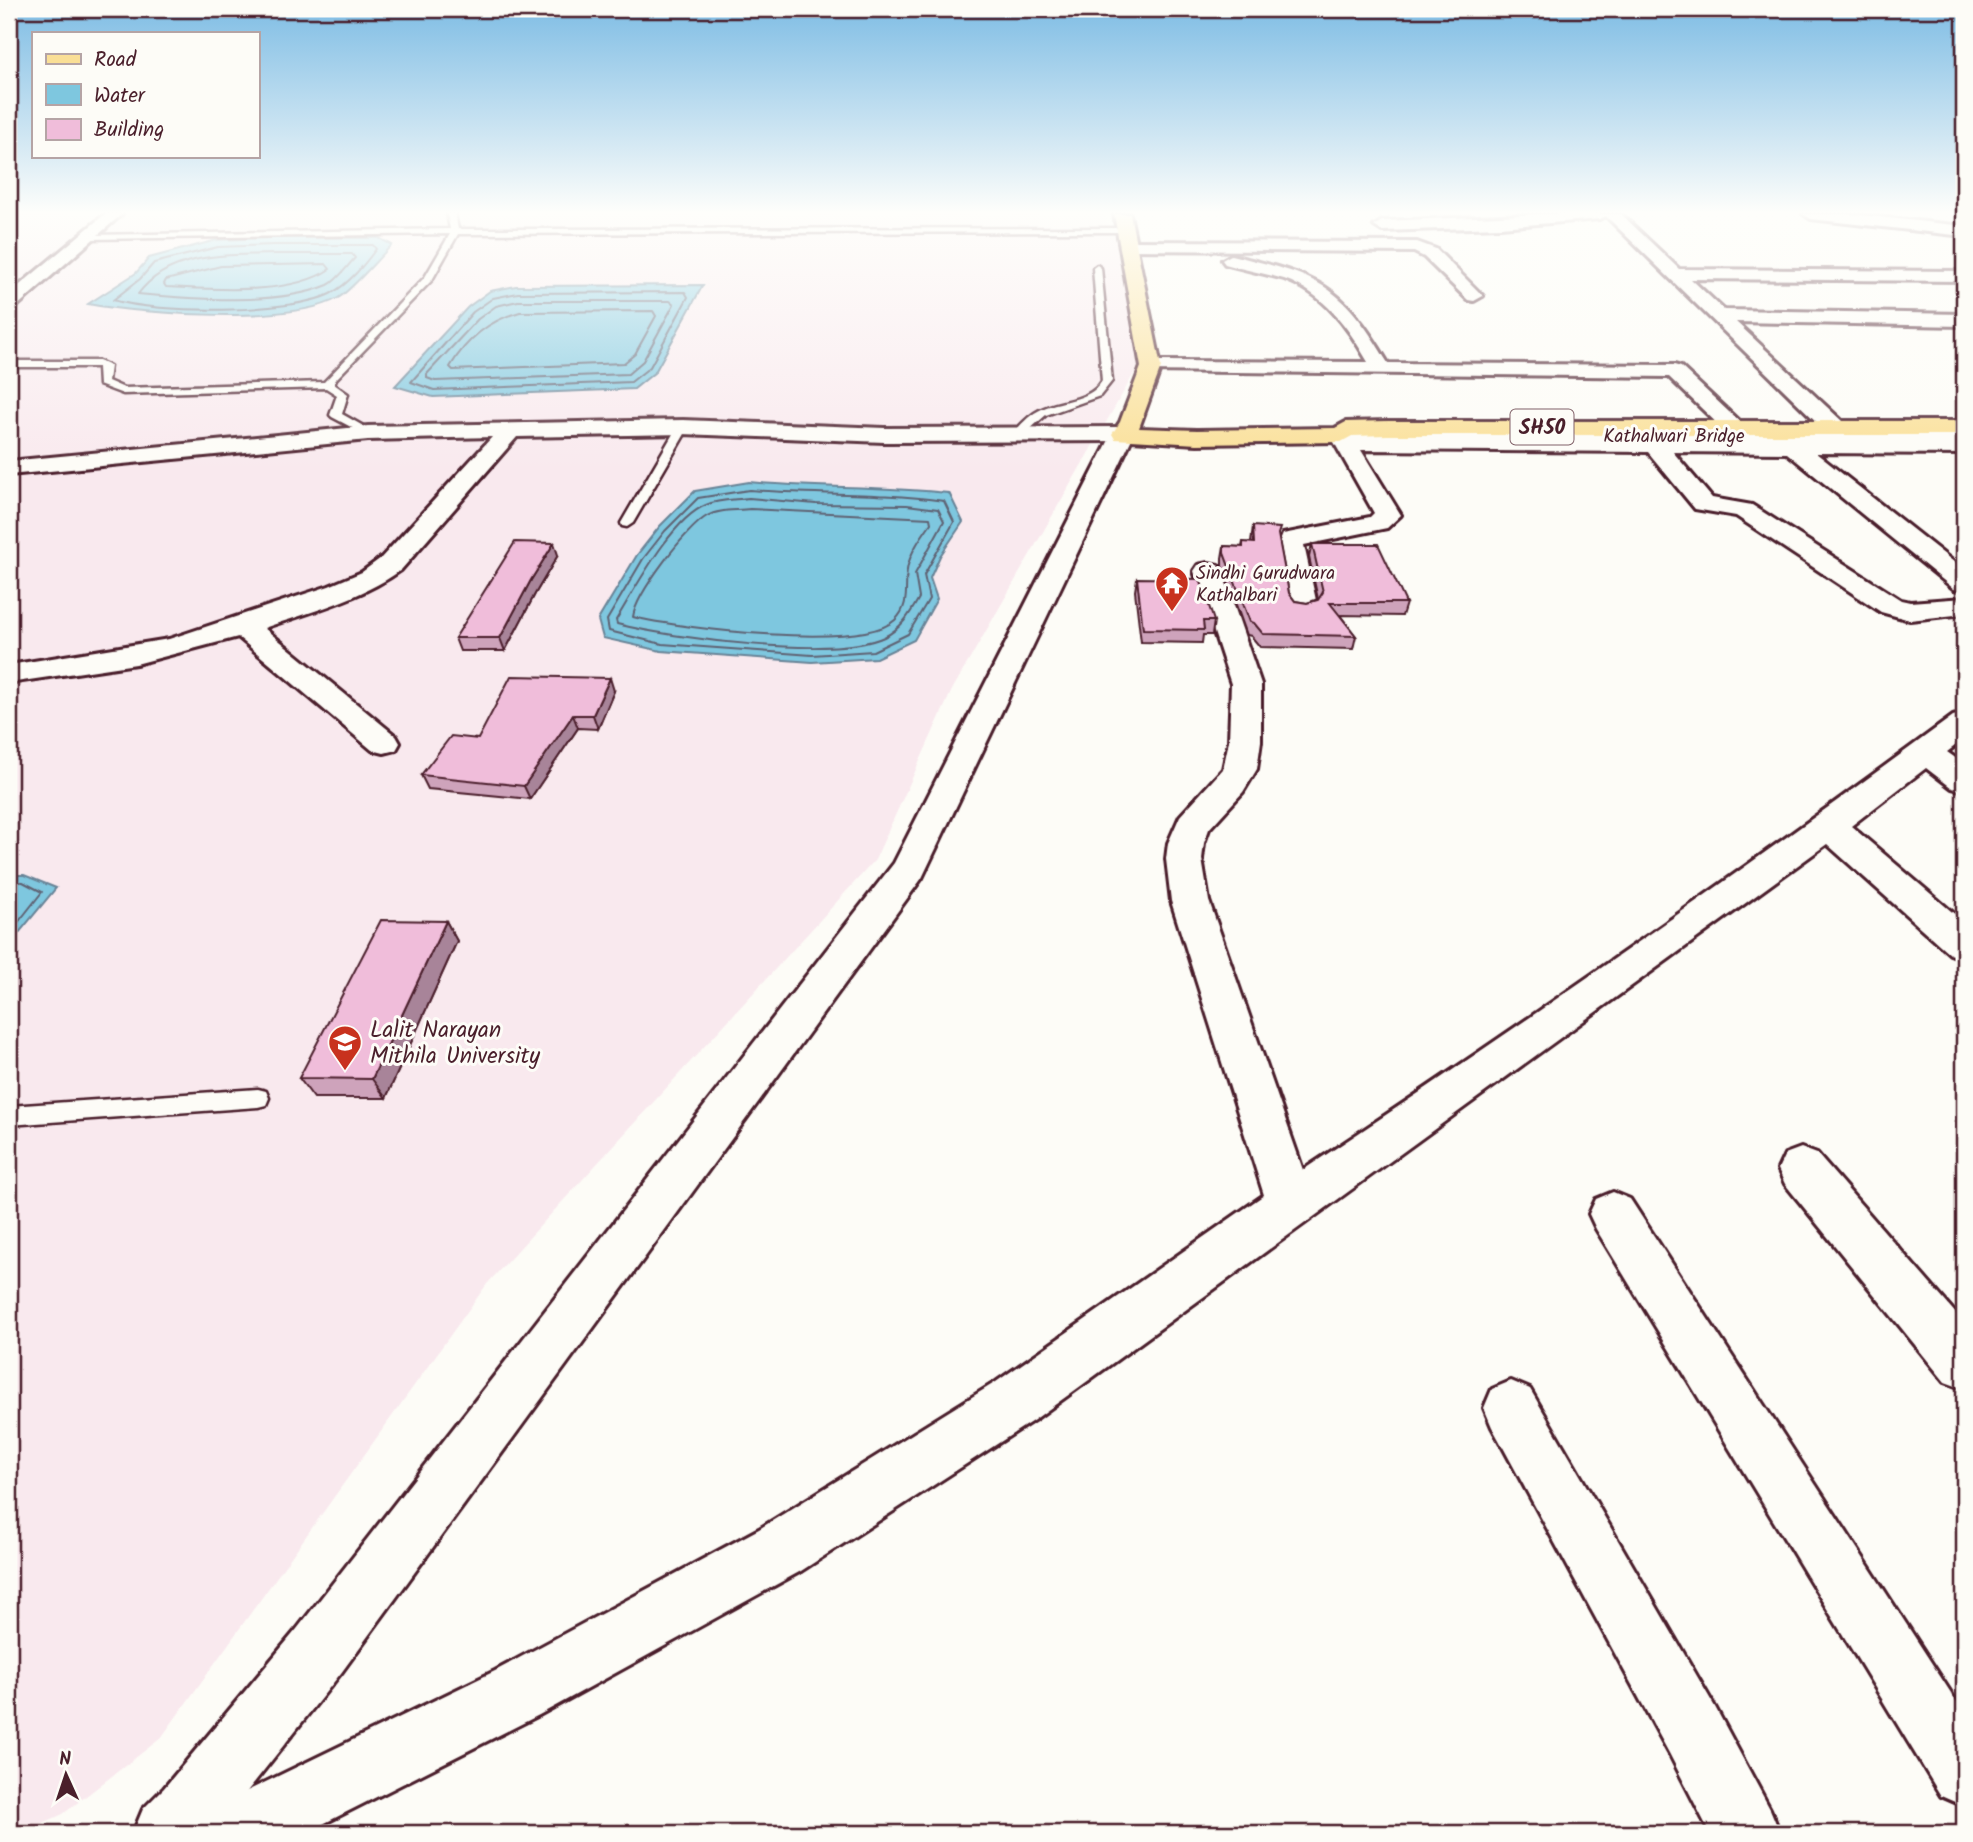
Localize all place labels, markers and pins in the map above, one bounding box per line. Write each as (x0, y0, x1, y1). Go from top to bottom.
place label: Sindhi Gurudwara Kathalbari (1196, 559, 1335, 611)
temple icon: Sindhi Gurudwara Kathalbari (1153, 564, 1191, 613)
place label: Lalit Narayan Mithila University (370, 1013, 540, 1075)
school or university icon: Lalit Narayan Mithila University (326, 1023, 364, 1072)

